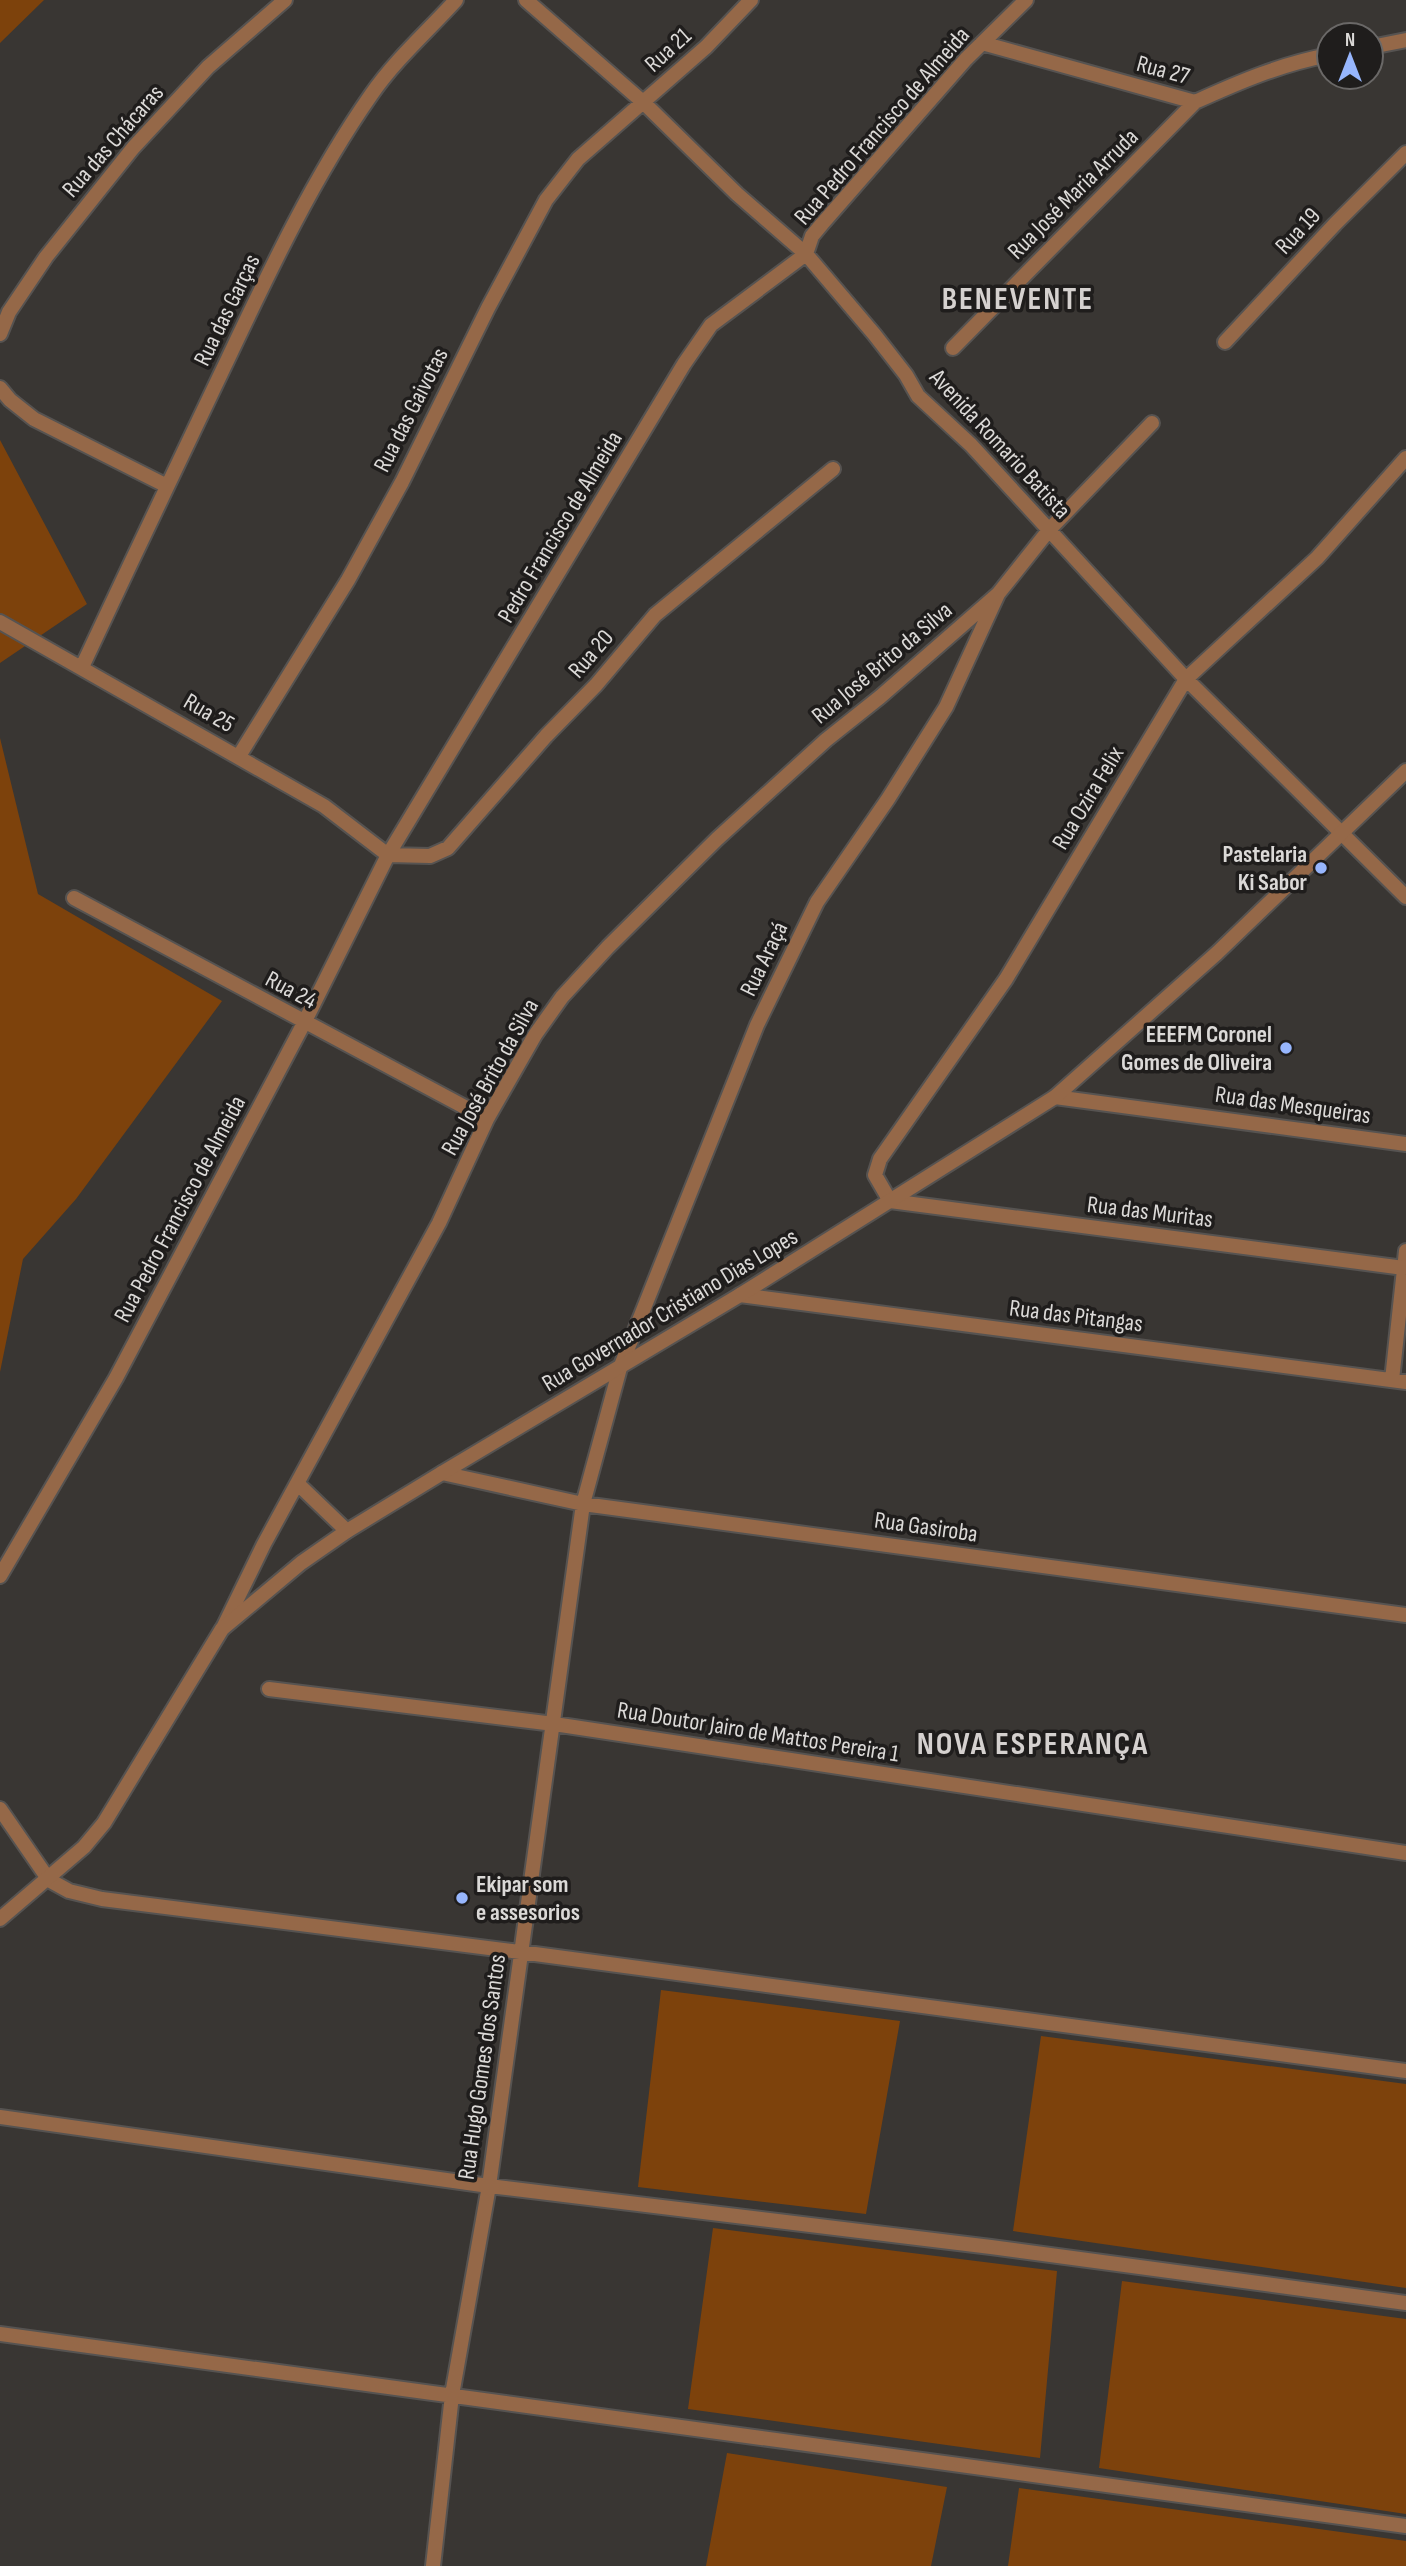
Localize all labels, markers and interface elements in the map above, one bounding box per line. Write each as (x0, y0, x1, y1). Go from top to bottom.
street label: Rua 21 (639, 21, 698, 78)
street label: Rua Pedro Francisco de Almeida (788, 21, 976, 231)
north arrow (1315, 21, 1385, 91)
text: N (1345, 29, 1355, 52)
street label: Rua 27 (1133, 49, 1193, 91)
street label: Rua das Chácaras (56, 79, 170, 203)
street label: Rua José Maria Arruda (1002, 123, 1144, 265)
street label: Rua 19 (1269, 202, 1327, 260)
street label: Rua das Garças (188, 249, 266, 371)
district label: BENEVENTE (942, 280, 1094, 319)
street label: Rua das Gaivotas (367, 343, 455, 477)
street label: Avenida Romario Batista (923, 362, 1077, 525)
street label: Pedro Francisco de Almeida (491, 426, 629, 628)
street label: Rua José Brito da Silva (806, 596, 958, 730)
street label: Rua 20 (562, 624, 620, 684)
street label: Rua 25 (178, 687, 240, 739)
street label: Rua Ozira Felix (1046, 741, 1130, 855)
place label: Pastelaria Ki Sabor (1223, 840, 1308, 897)
marker: Pastelaria Ki Sabor (1313, 860, 1329, 876)
street label: Rua Araçá (734, 917, 794, 1001)
street label: Rua 24 (260, 965, 322, 1015)
street label: Rua José Brito da Silva (435, 994, 545, 1160)
place label: EEEFM Coronel Gomes de Oliveira (1121, 1020, 1272, 1077)
marker: EEEFM Coronel Gomes de Oliveira (1278, 1040, 1294, 1056)
street label: Rua das Mesqueiras (1213, 1080, 1373, 1130)
street label: Rua Pedro Francisco de Almeida (108, 1091, 252, 1327)
street label: Rua das Muritas (1085, 1190, 1215, 1234)
street label: Rua Governador Cristiano Dias Lopes (537, 1222, 803, 1398)
street label: Rua das Pitangas (1008, 1293, 1144, 1339)
street label: Rua Gasiroba (872, 1505, 980, 1549)
street label: Rua Doutor Jairo de Mattos Pereira 1 (615, 1695, 902, 1769)
district label: NOVA ESPERANÇA (917, 1725, 1149, 1764)
place label: Ekipar som e assesorios (476, 1870, 580, 1927)
marker: Ekipar som e assesorios (454, 1890, 470, 1906)
street label: Rua Hugo Gomes dos Santos (452, 1952, 512, 2182)

